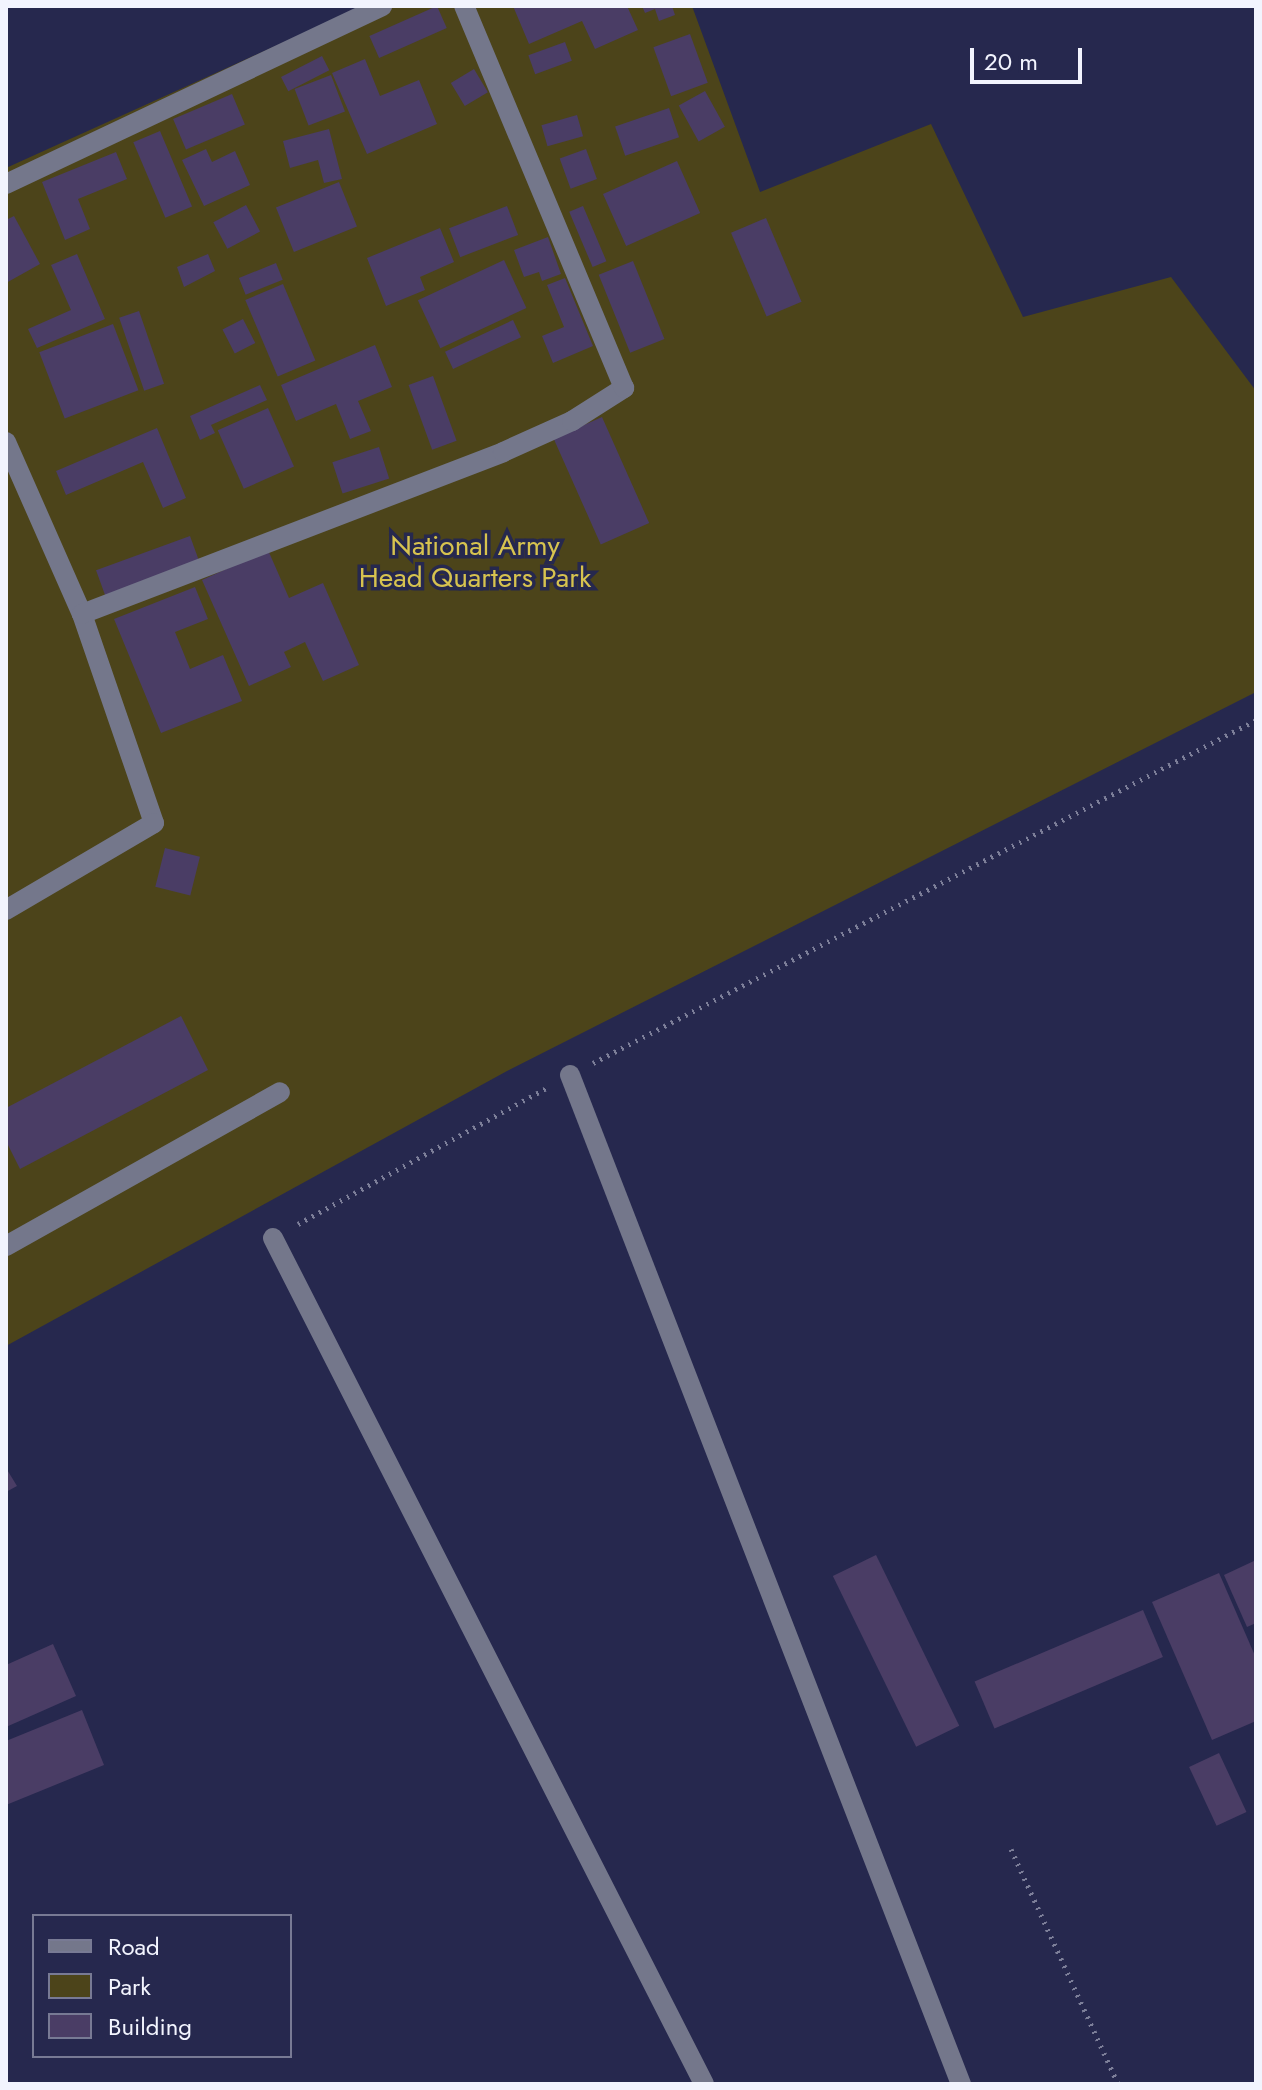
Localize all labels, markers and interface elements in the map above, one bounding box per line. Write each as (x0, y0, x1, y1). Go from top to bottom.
scale bar (974, 32, 1086, 82)
text: 20 m (984, 44, 1038, 79)
park label: National Army Head Quarters Park (359, 529, 591, 595)
legend (32, 1914, 292, 2058)
text: Road (108, 1929, 160, 1964)
text: Park (108, 1969, 151, 2004)
text: Building (108, 2009, 192, 2044)

